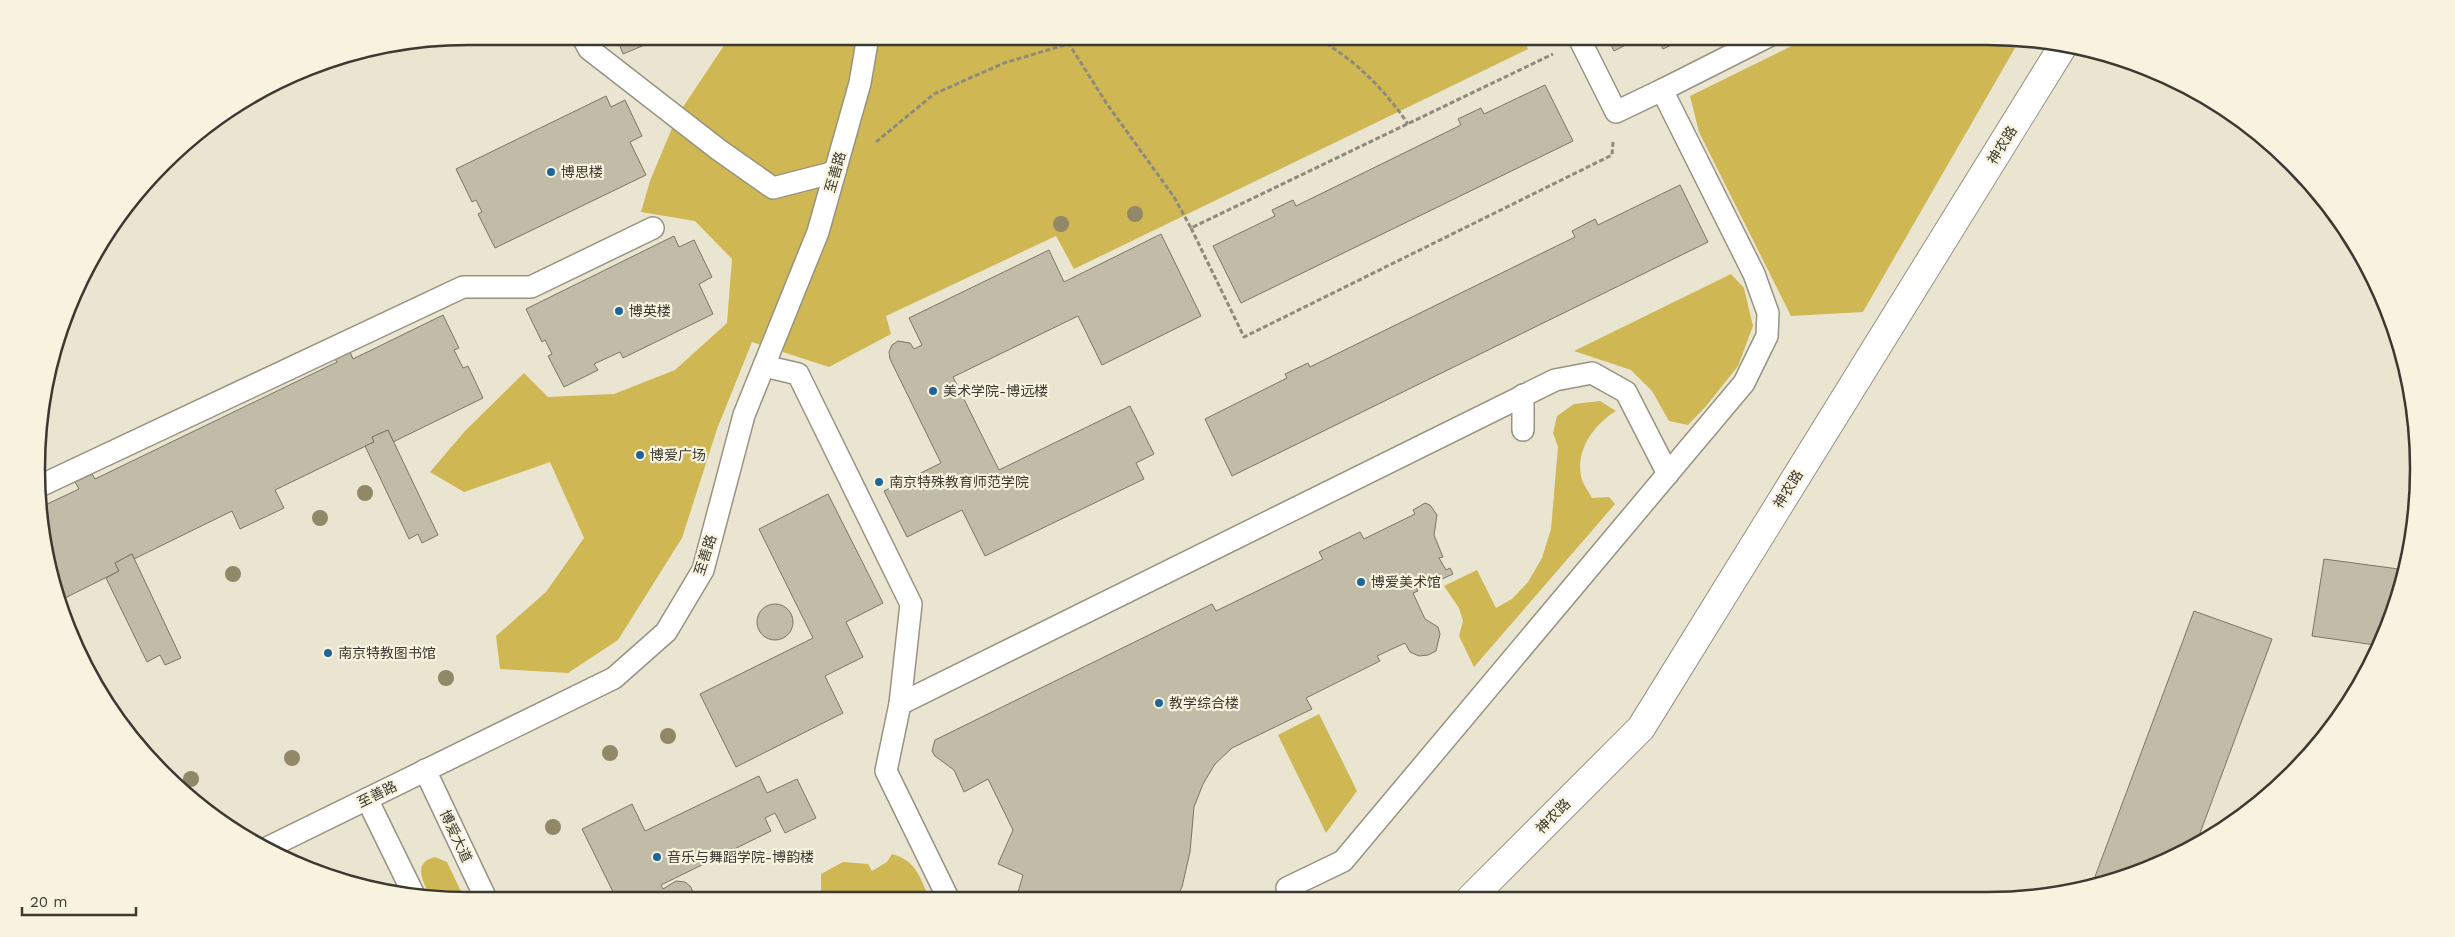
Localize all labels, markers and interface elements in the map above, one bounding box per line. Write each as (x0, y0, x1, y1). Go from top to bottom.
street label: 神农路 (1984, 123, 2020, 167)
street label: 至善路 (822, 150, 848, 194)
place label: 博思楼 (561, 164, 603, 180)
marker: 博思楼 (545, 166, 557, 178)
place label: 博英楼 (629, 303, 671, 319)
marker: 博英楼 (613, 305, 625, 317)
place label: 美术学院-博远楼 (943, 383, 1048, 399)
marker: 美术学院-博远楼 (927, 385, 939, 397)
place label: 博爱广场 (650, 447, 706, 463)
marker: 博爱广场 (634, 449, 646, 461)
street label: 神农路 (1770, 467, 1806, 511)
place label: 南京特殊教育师范学院 (889, 474, 1029, 490)
marker: 南京特殊教育师范学院 (873, 476, 885, 488)
street label: 至善路 (691, 533, 719, 577)
place label: 博爱美术馆 (1371, 574, 1441, 590)
marker: 博爱美术馆 (1355, 576, 1367, 588)
place label: 南京特教图书馆 (338, 645, 436, 661)
marker: 南京特教图书馆 (322, 647, 334, 659)
place label: 教学综合楼 (1169, 695, 1239, 711)
marker: 教学综合楼 (1153, 697, 1165, 709)
street label: 至善路 (355, 778, 399, 810)
street label: 神农路 (1532, 795, 1574, 837)
street label: 博爱大道 (437, 807, 475, 865)
place label: 音乐与舞蹈学院-博韵楼 (667, 849, 814, 865)
marker: 音乐与舞蹈学院-博韵楼 (651, 851, 663, 863)
scale bar (22, 884, 136, 916)
text: 20 m (30, 893, 68, 911)

